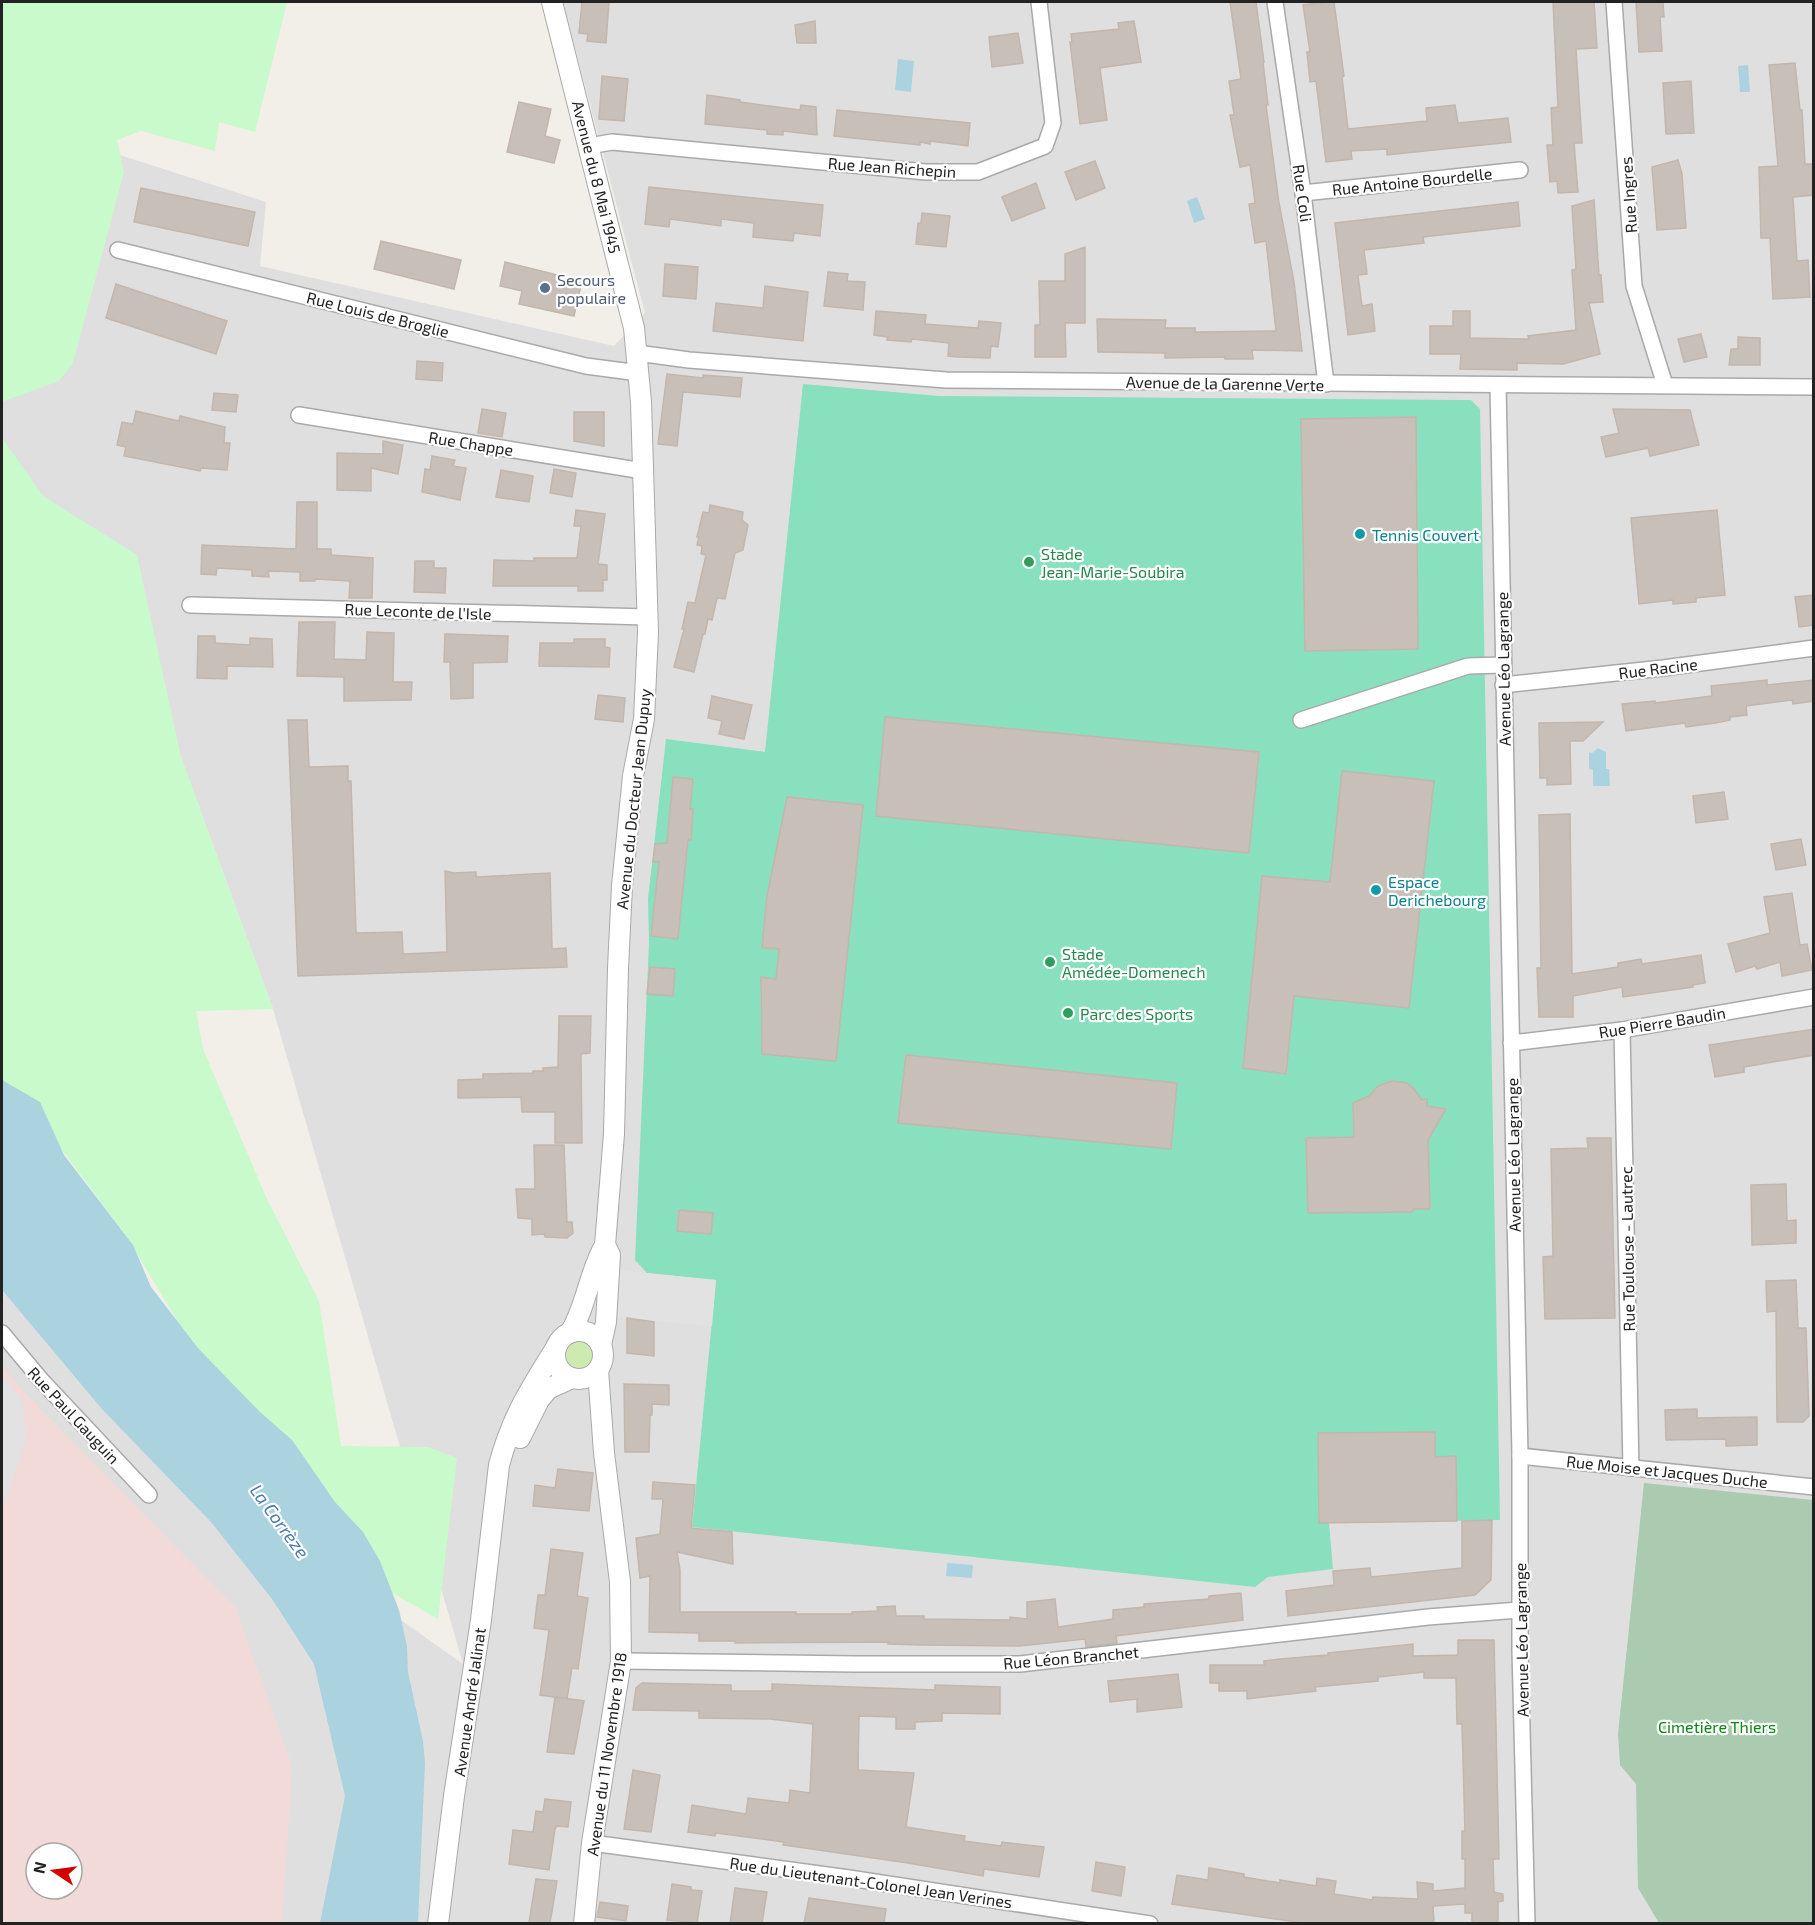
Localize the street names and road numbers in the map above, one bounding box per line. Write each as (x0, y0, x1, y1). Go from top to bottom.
street label: Avenue du 8 Mai 1945 (569, 99, 625, 255)
street label: Rue Jean Richepin (827, 153, 957, 181)
street label: Rue Ingres (1616, 156, 1640, 234)
street label: Rue Coli (1290, 163, 1316, 223)
street label: Rue Antoine Bourdelle (1331, 163, 1493, 199)
street label: Rue Louis de Broglie (305, 287, 451, 341)
street label: Avenue de la Garenne Verte (1126, 372, 1324, 394)
street label: Rue Chappe (427, 427, 515, 459)
street label: Avenue Léo Lagrange (1492, 592, 1514, 746)
street label: Rue Leconte de l'Isle (344, 599, 492, 623)
street label: Rue Racine (1617, 654, 1699, 682)
street label: Avenue du Docteur Jean Dupuy (612, 687, 654, 910)
street label: Rue Pierre Baudin (1597, 1003, 1727, 1041)
street label: Avenue Léo Lagrange (1502, 1078, 1524, 1232)
street label: Rue Toulouse - Lautrec (1616, 1166, 1638, 1332)
street label: Rue Paul Gauguin (24, 1363, 124, 1467)
street label: Rue Moise et Jacques Duche (1565, 1451, 1769, 1491)
street label: Avenue Léo Lagrange (1510, 1563, 1532, 1717)
street label: Avenue André Jalinat (449, 1626, 489, 1778)
street label: Rue Léon Branchet (1002, 1642, 1140, 1672)
street label: Avenue du 11 Novembre 1918 (582, 1651, 630, 1857)
street label: Rue du Lieutenant-Colonel Jean Verines (728, 1853, 1014, 1911)

